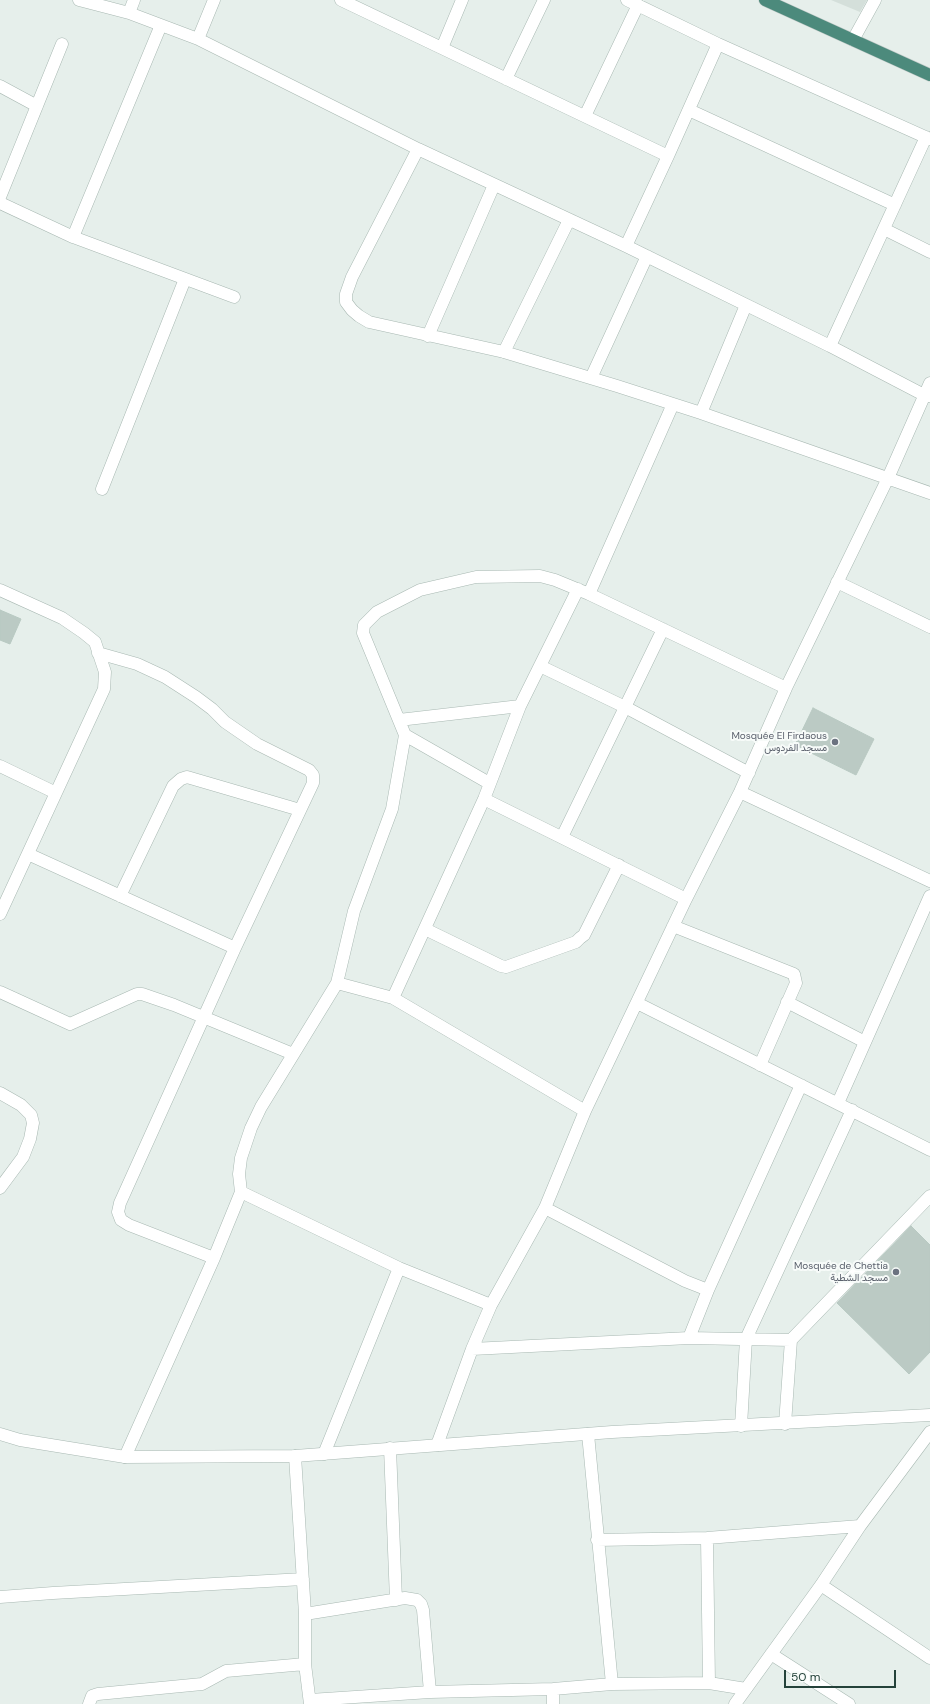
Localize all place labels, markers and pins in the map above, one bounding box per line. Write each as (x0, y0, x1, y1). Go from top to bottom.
place label: Mosquée El Firdaous مسجد الفردوس (731, 730, 827, 754)
marker: Mosquée El Firdaous مسجد الفردوس (830, 737, 840, 747)
place label: Mosquée de Chettia مسجد الشطية (794, 1260, 888, 1284)
marker: Mosquée de Chettia مسجد الشطية (891, 1267, 901, 1277)

